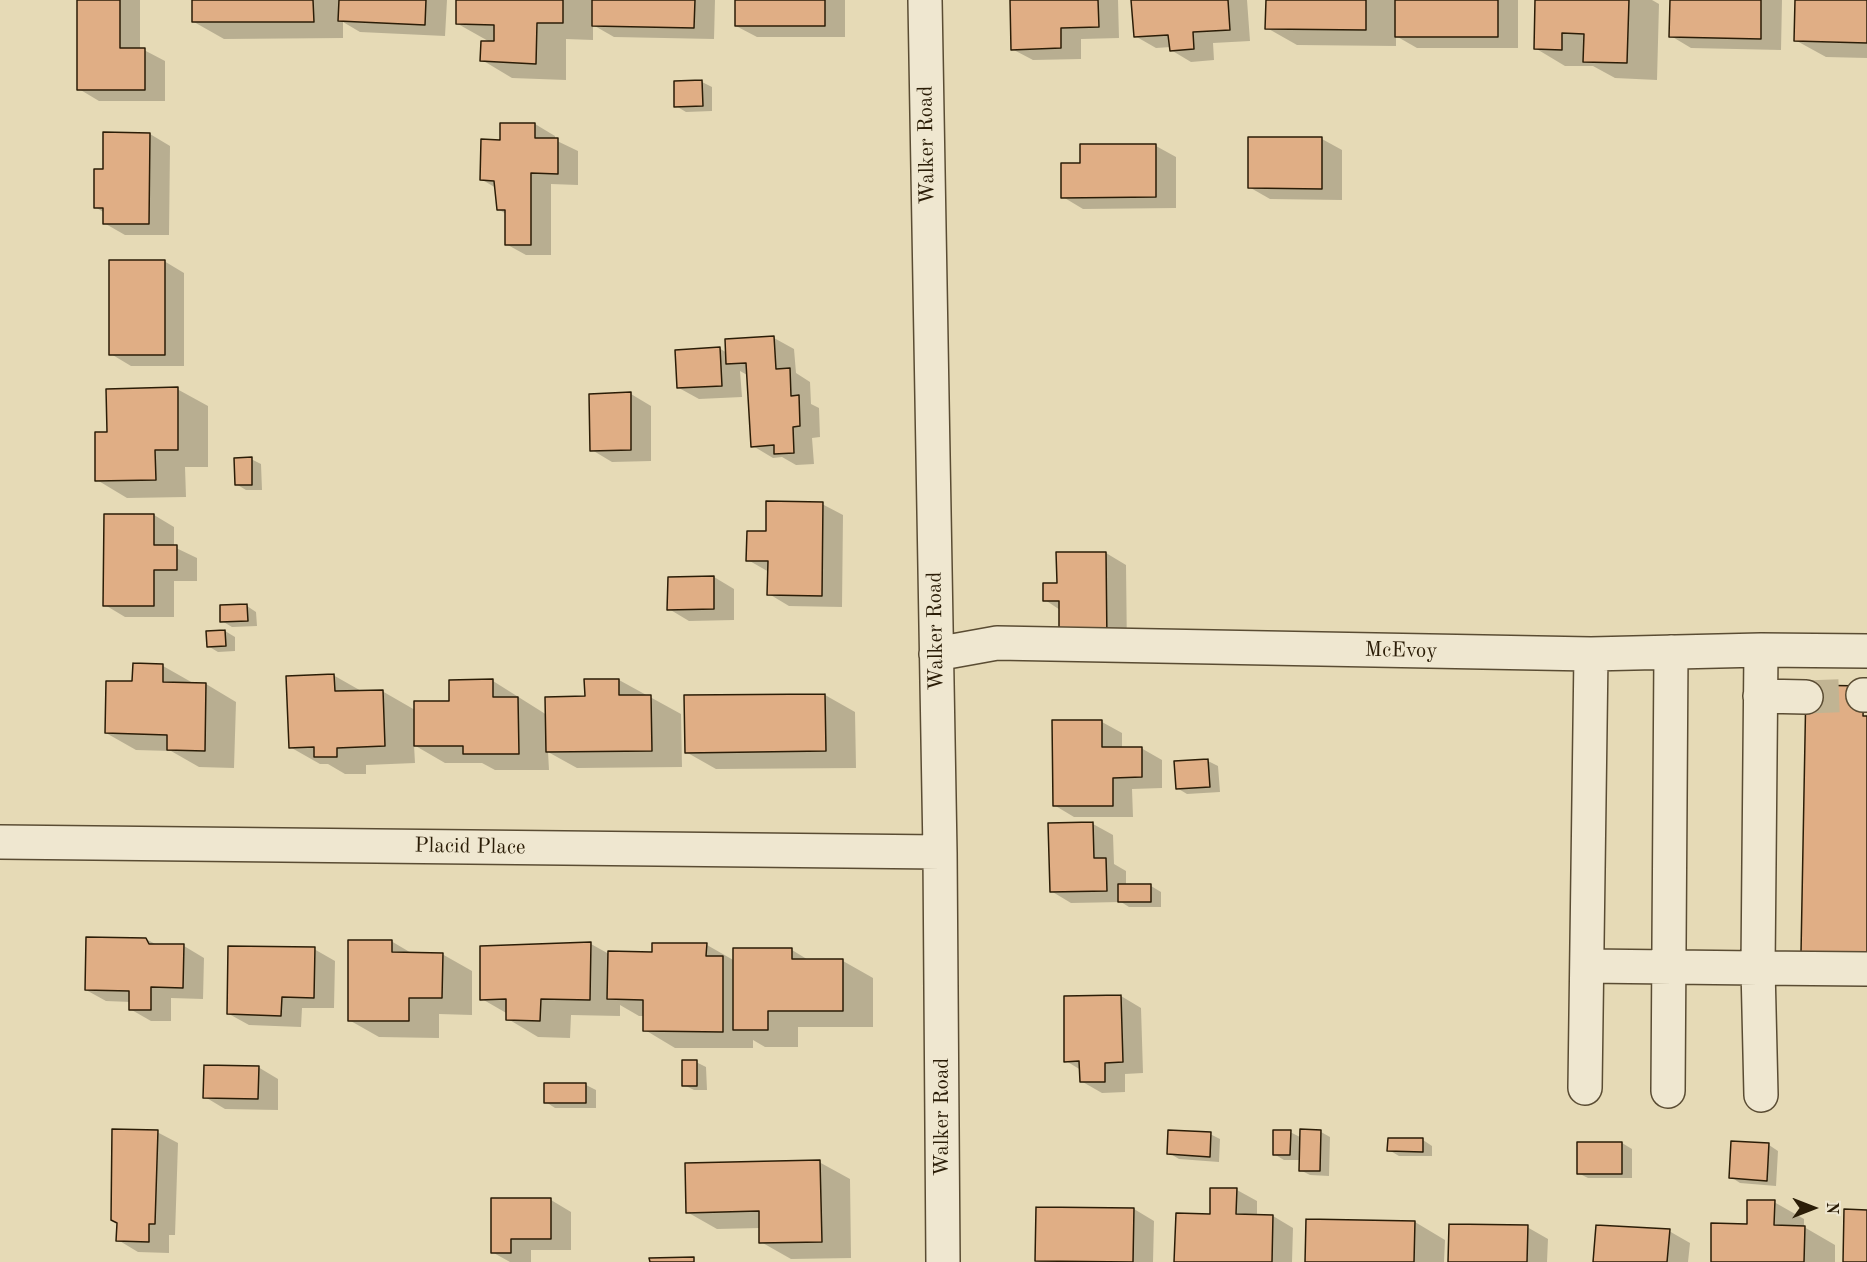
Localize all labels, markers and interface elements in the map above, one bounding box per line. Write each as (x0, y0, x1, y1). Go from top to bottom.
street label: Walker Road (913, 85, 941, 205)
street label: Walker Road (922, 571, 950, 691)
street label: McEvoy (1364, 638, 1438, 664)
street label: Placid Place (414, 833, 526, 861)
street label: Walker Road (929, 1058, 955, 1176)
north arrow (1783, 1178, 1843, 1238)
text: N (1823, 1202, 1839, 1214)

